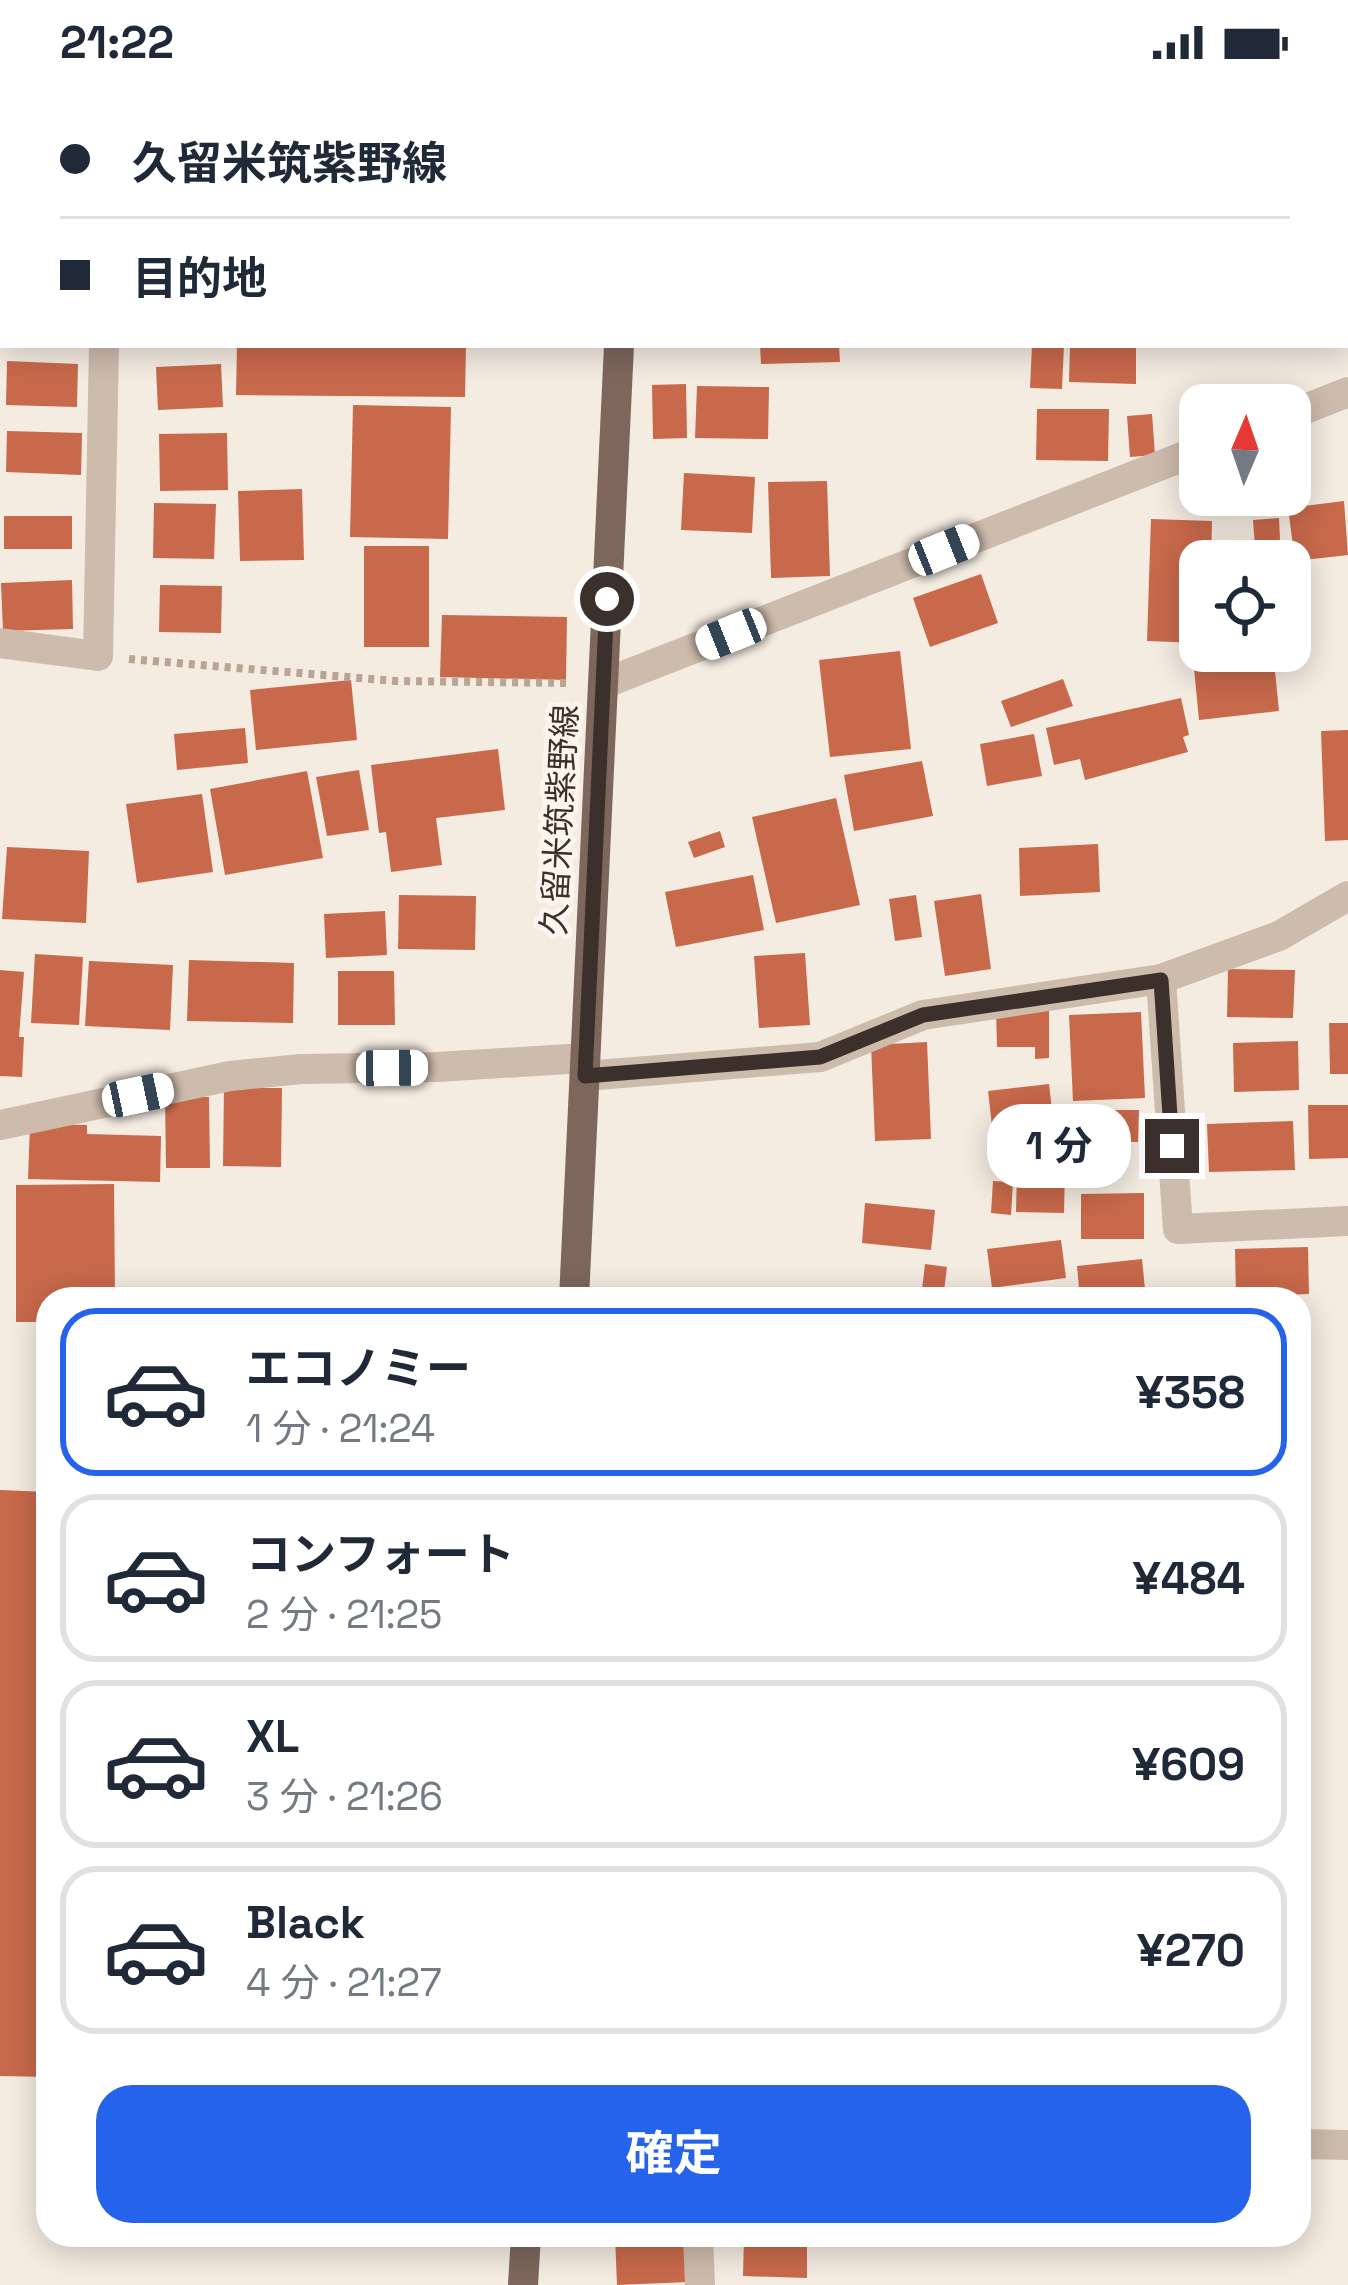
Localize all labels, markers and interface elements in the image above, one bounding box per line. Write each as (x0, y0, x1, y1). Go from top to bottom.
text: 21:22 (60, 14, 174, 71)
text: 久留米筑紫野線 (132, 135, 447, 192)
text: 目的地 (132, 250, 267, 307)
north arrow (1179, 384, 1311, 516)
map controls (1179, 384, 1311, 672)
car (904, 520, 984, 580)
button: locate (1179, 540, 1311, 672)
route start (580, 572, 634, 626)
car (691, 604, 771, 664)
street label: 久留米筑紫野線 (533, 704, 587, 936)
car (356, 1049, 428, 1087)
car (99, 1070, 177, 1120)
callout: 1 分 (986, 1104, 1130, 1188)
route end (1145, 1119, 1199, 1173)
text: 1 分 (1026, 1121, 1092, 1170)
icon: car (102, 1338, 210, 1446)
text: エコノミー (246, 1340, 471, 1397)
text: ¥358 (1136, 1364, 1245, 1421)
text: 1 分 · 21:24 (246, 1404, 435, 1453)
icon: car (102, 1524, 210, 1632)
text: コンフォート (246, 1526, 515, 1583)
text: ¥484 (1133, 1550, 1245, 1607)
text: 2 分 · 21:25 (246, 1590, 442, 1639)
text: XL (246, 1708, 299, 1765)
icon: car (102, 1710, 210, 1818)
text: ¥609 (1132, 1736, 1245, 1793)
text: 3 分 · 21:26 (246, 1772, 443, 1821)
text: Black (246, 1894, 365, 1951)
icon: car (102, 1896, 210, 2004)
text: ¥270 (1137, 1922, 1245, 1979)
text: 4 分 · 21:27 (246, 1958, 442, 2007)
button: 確定 (96, 2085, 1251, 2223)

